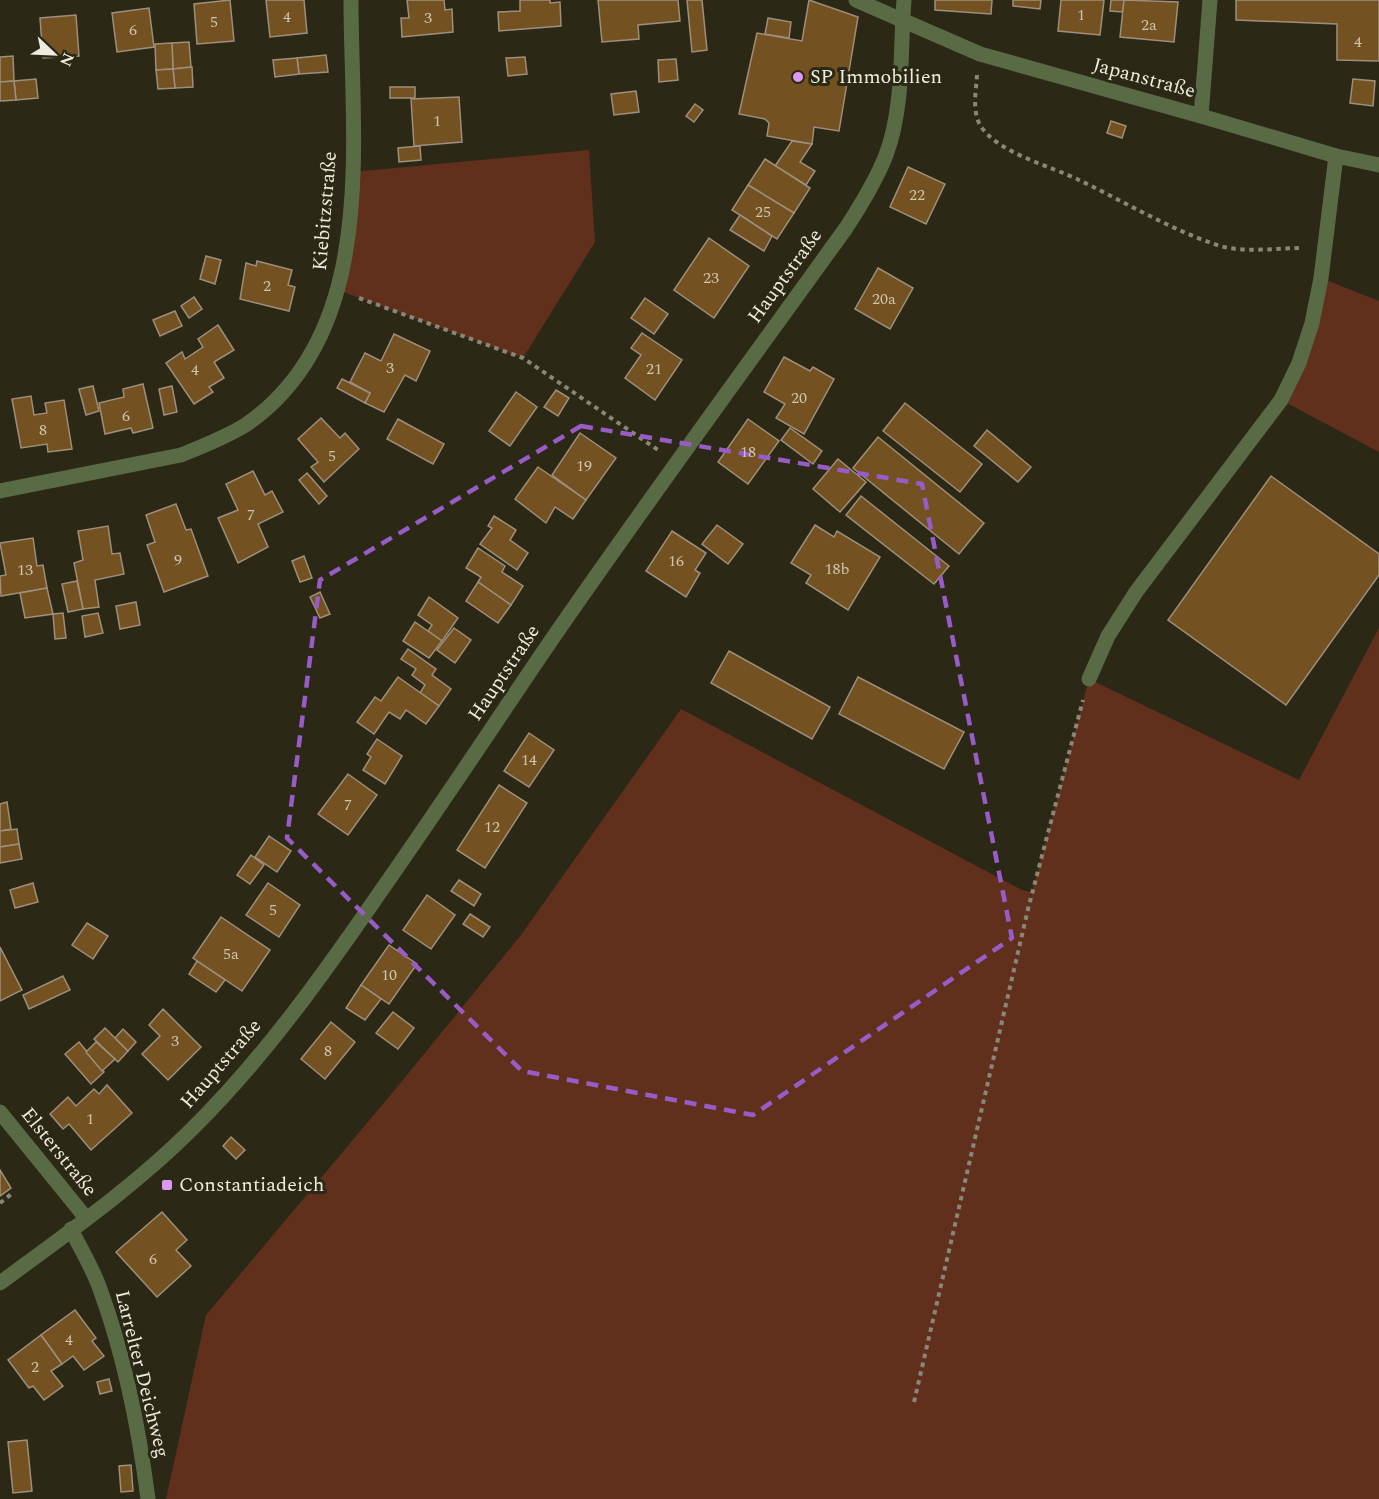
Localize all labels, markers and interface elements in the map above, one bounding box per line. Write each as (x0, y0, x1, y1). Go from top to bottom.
house number: 1 (1077, 3, 1085, 27)
house number: 4 (283, 5, 291, 29)
house number: 3 (424, 6, 432, 30)
house number: 5 (210, 10, 218, 34)
house number: 2a (1141, 13, 1157, 37)
house number: 6 (129, 18, 137, 42)
north arrow (24, 24, 84, 84)
house number: 4 (1354, 30, 1362, 54)
text: N (53, 49, 80, 70)
street label: Japanstraße (1089, 50, 1199, 106)
place label: SP Immobilien (810, 62, 942, 92)
marker: SP Immobilien (791, 70, 805, 84)
house number: 1 (433, 109, 441, 133)
street label: Kiebitzstraße (305, 150, 345, 272)
house number: 22 (909, 183, 925, 207)
house number: 25 (755, 200, 771, 224)
street label: Hauptstraße (740, 222, 830, 330)
house number: 23 (703, 266, 719, 290)
house number: 2 (263, 274, 271, 298)
house number: 20a (872, 287, 896, 311)
house number: 3 (386, 356, 394, 380)
house number: 21 (646, 357, 662, 381)
house number: 4 (191, 358, 199, 382)
house number: 20 (791, 386, 807, 410)
house number: 6 (122, 404, 130, 428)
house number: 8 (39, 418, 47, 442)
house number: 18 (740, 440, 756, 464)
house number: 5 (328, 444, 336, 468)
house number: 19 (576, 454, 592, 478)
house number: 7 (247, 503, 255, 527)
house number: 9 (174, 548, 182, 572)
house number: 16 (668, 549, 684, 573)
house number: 18b (825, 557, 850, 581)
house number: 13 (17, 558, 33, 582)
street label: Hauptstraße (461, 619, 547, 727)
house number: 14 (521, 748, 537, 772)
house number: 7 (344, 793, 352, 817)
house number: 12 (484, 815, 500, 839)
house number: 5 (269, 898, 277, 922)
house number: 5a (223, 942, 239, 966)
house number: 10 (381, 963, 397, 987)
street label: Hauptstraße (173, 1012, 269, 1116)
house number: 3 (171, 1029, 179, 1053)
house number: 8 (324, 1039, 332, 1063)
street label: Elsterstraße (14, 1101, 104, 1203)
house number: 1 (86, 1107, 94, 1131)
place label: Constantiadeich (179, 1170, 324, 1200)
marker: Constantiadeich (160, 1178, 174, 1192)
house number: 6 (149, 1247, 157, 1271)
street label: Larrelter Deichweg (107, 1287, 177, 1461)
house number: 4 (65, 1328, 73, 1352)
house number: 2 (31, 1355, 39, 1379)

